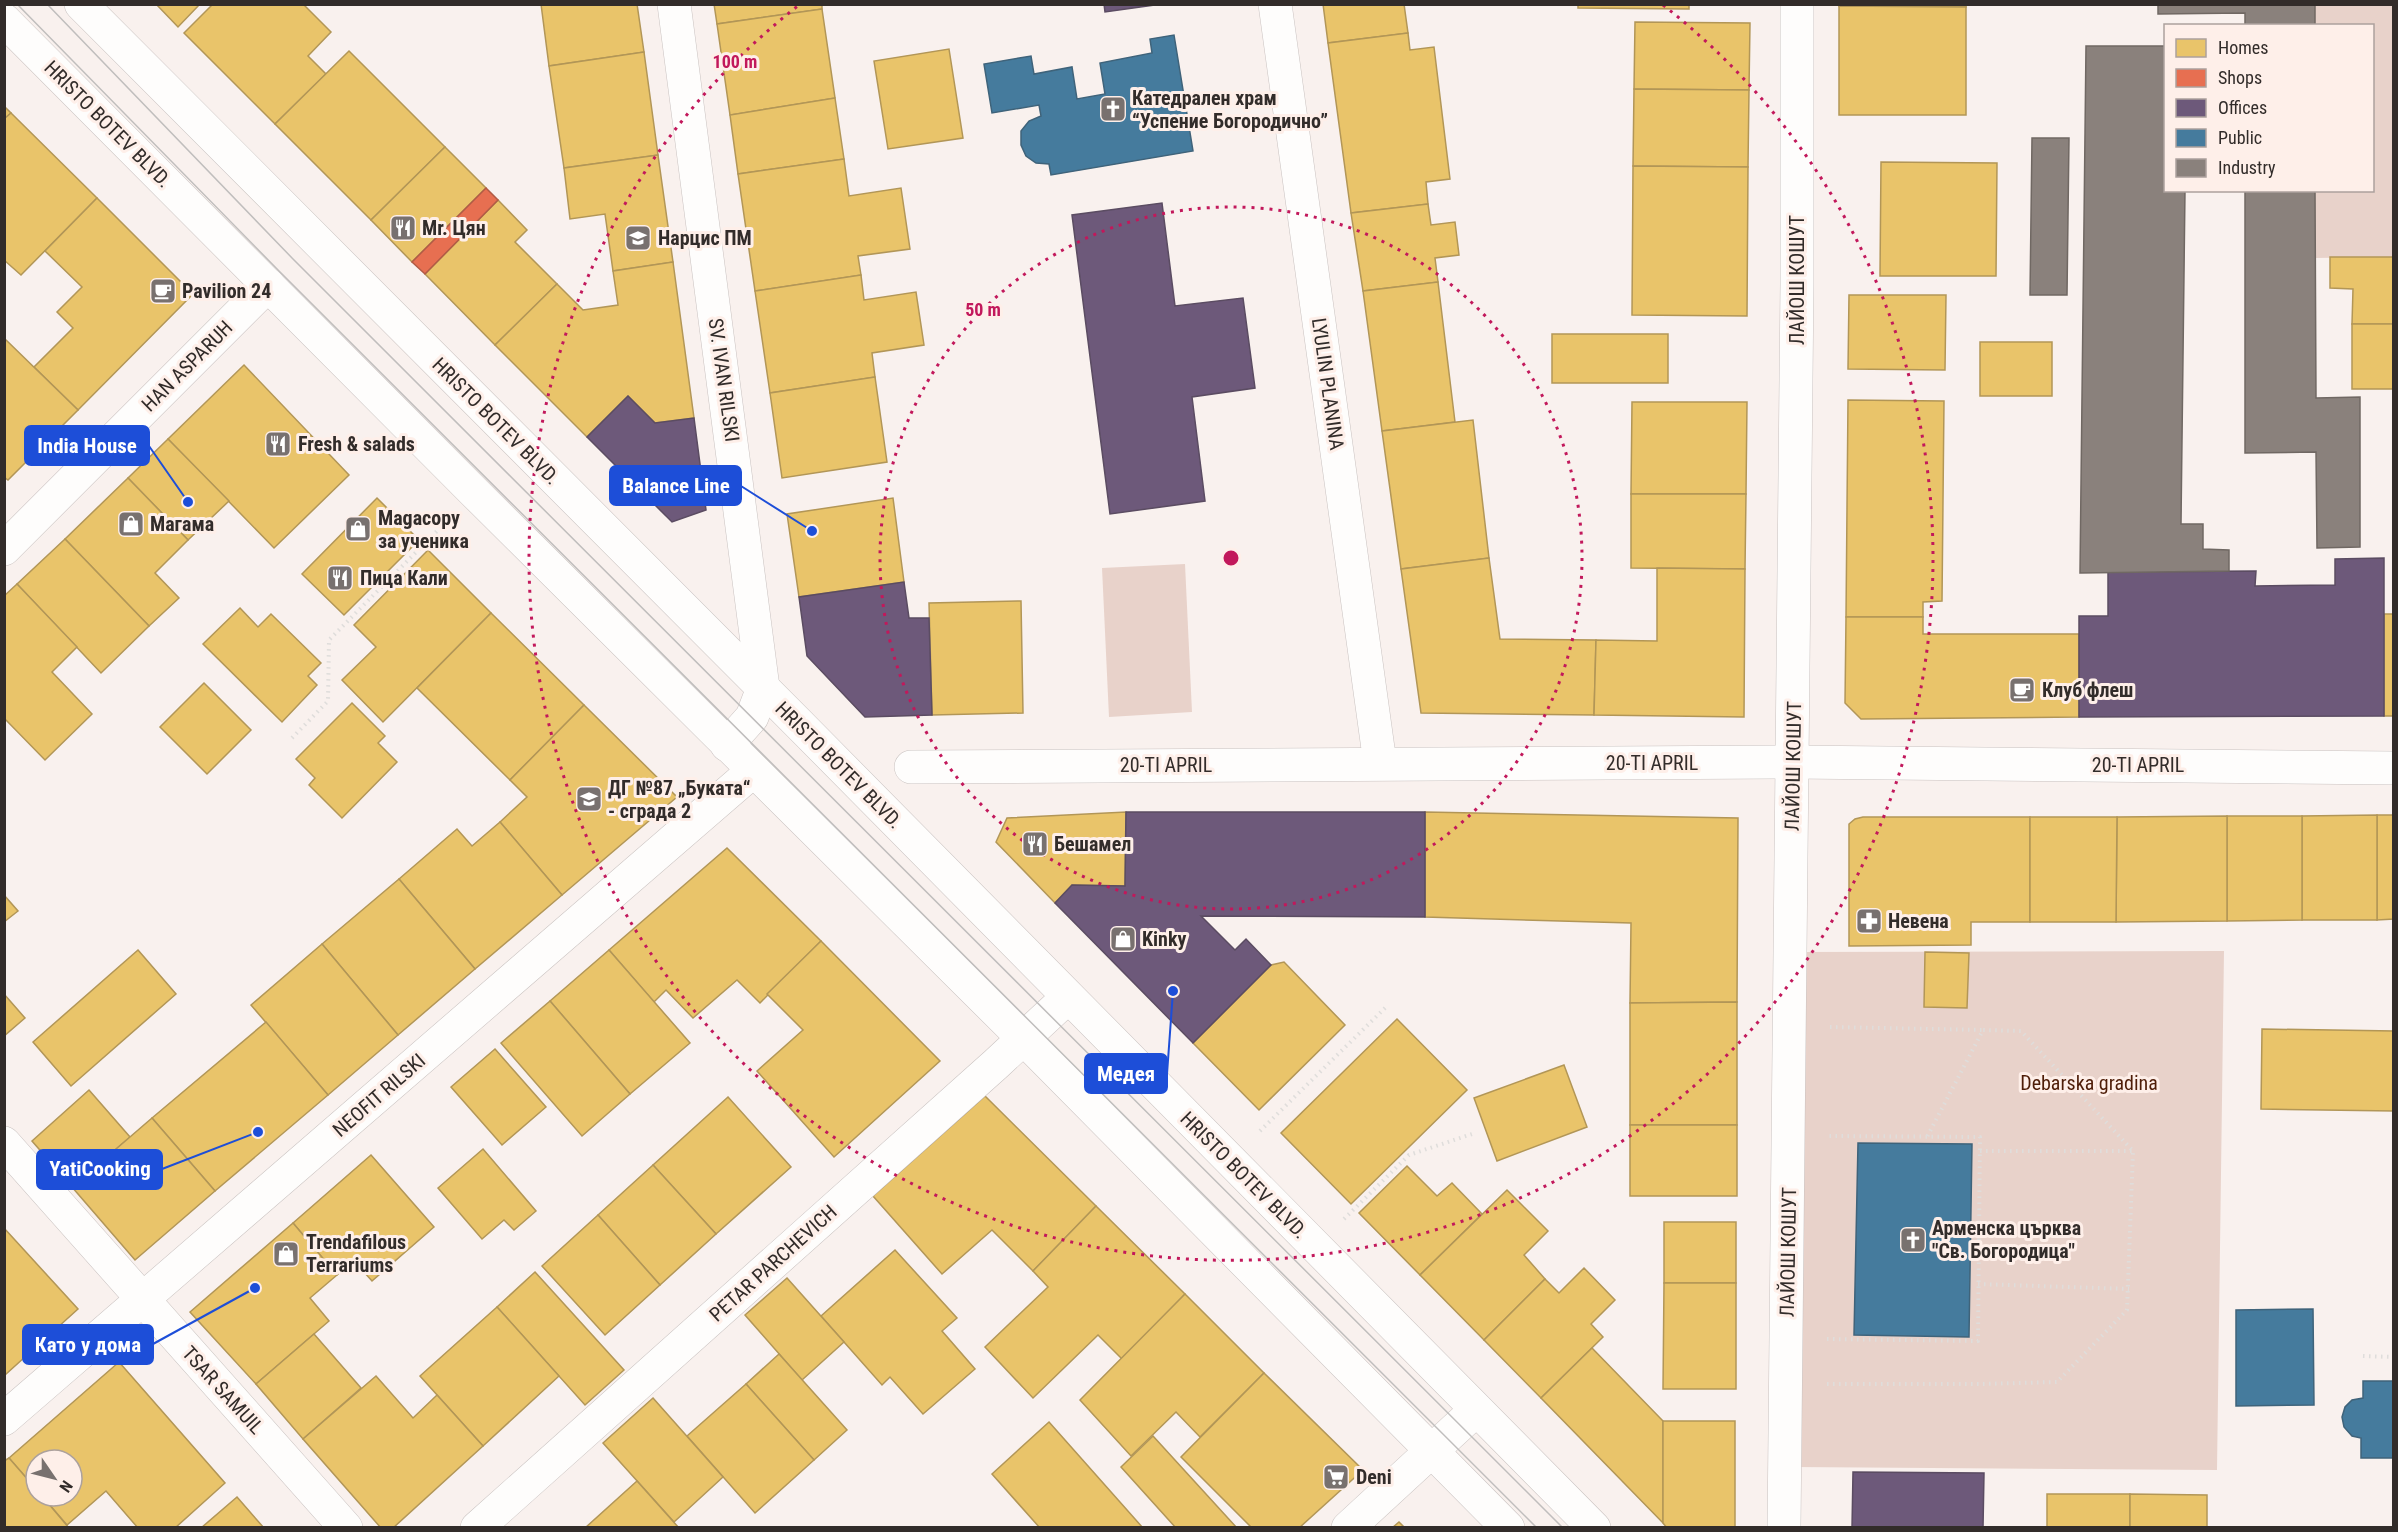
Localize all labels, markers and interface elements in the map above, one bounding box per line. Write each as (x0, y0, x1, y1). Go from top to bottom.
legend (2164, 24, 2374, 192)
text: Homes (2218, 37, 2268, 58)
text: 100 m (713, 51, 757, 72)
street label: HRISTO BOTEV BLVD. (40, 56, 176, 192)
text: Shops (2218, 67, 2262, 88)
place label: Катедрален храм “Успение Богородично” (1132, 86, 1328, 133)
church icon: Катедрален храм “Успение Богородично” (1098, 94, 1128, 124)
text: Offices (2218, 97, 2267, 118)
text: Public (2218, 127, 2262, 148)
text: Industry (2218, 157, 2276, 178)
restaurant icon: Mr. Цян (388, 213, 418, 243)
street label: ЛАЙОШ КОШУТ (1785, 215, 1809, 345)
place label: Mr. Цян (422, 216, 486, 240)
school or university icon: Нарцис ПМ (623, 223, 653, 253)
place label: Нарцис ПМ (658, 226, 752, 250)
cafe icon: Pavilion 24 (148, 276, 178, 306)
place label: Pavilion 24 (182, 279, 271, 303)
text: 50 m (965, 299, 1001, 320)
street label: HAN ASPARUH (137, 316, 237, 416)
street label: LYULIN PLANINA (1307, 316, 1349, 452)
street label: SV. IVAN RILSKI (703, 317, 745, 443)
street label: HRISTO BOTEV BLVD. (428, 353, 564, 489)
callout: India House (25, 426, 149, 465)
restaurant icon: Fresh & salads (263, 429, 293, 459)
place label: Fresh & salads (298, 432, 415, 456)
text: India House (37, 434, 137, 458)
callout: Balance Line (610, 466, 741, 505)
text: Balance Line (622, 474, 730, 498)
place label: Magacopy за ученика (378, 506, 469, 553)
shop icon: Магама (116, 509, 146, 539)
place label: Магама (150, 512, 214, 536)
shop icon: Magacopy за ученика (343, 514, 373, 544)
centre of rings (1221, 548, 1241, 568)
restaurant icon: Пица Кали (325, 563, 355, 593)
place label: Пица Кали (360, 566, 448, 590)
cafe icon: Клуб флеш (2007, 675, 2037, 705)
place label: Клуб флеш (2042, 678, 2133, 702)
street label: HRISTO BOTEV BLVD. (771, 697, 907, 833)
street label: ЛАЙОШ КОШУТ (1780, 701, 1806, 831)
street label: 20-TI APRIL (1606, 751, 1698, 775)
street label: 20-TI APRIL (1120, 753, 1212, 777)
street label: 20-TI APRIL (2092, 753, 2184, 777)
place label: ДГ №87 „Буката“ - сграда 2 (608, 776, 751, 823)
school or university icon: ДГ №87 „Буката“ - сграда 2 (574, 784, 604, 814)
restaurant icon: Бешамел (1020, 829, 1050, 859)
place label: Бешамел (1054, 832, 1131, 856)
pharmacy icon: Невена (1854, 906, 1884, 936)
place label: Невена (1888, 909, 1949, 933)
shop icon: Kinky (1108, 924, 1138, 954)
place label: Kinky (1142, 927, 1187, 951)
street label: NEOFIT RILSKI (328, 1048, 430, 1142)
callout: Медея (1085, 1054, 1167, 1093)
text: Медея (1097, 1062, 1155, 1086)
park label: Debarska gradina (2020, 1071, 2158, 1095)
street label: HRISTO BOTEV BLVD. (1176, 1107, 1312, 1243)
callout: YatiCooking (37, 1150, 162, 1189)
text: YatiCooking (49, 1157, 151, 1181)
street label: ЛАЙОШ КОШУТ (1775, 1187, 1801, 1317)
street label: PETAR PARCHEVICH (704, 1200, 842, 1326)
place label: Арменска църква "Св. Богородица" (1932, 1216, 2081, 1263)
church icon: Арменска църква "Св. Богородица" (1898, 1225, 1928, 1255)
place label: Trendafilous Terrariums (306, 1230, 406, 1277)
shop icon: Trendafilous Terrariums (271, 1239, 301, 1269)
callout: Като у дома (23, 1325, 153, 1364)
text: Като у дома (35, 1333, 141, 1357)
street label: TSAR SAMUIL (177, 1341, 269, 1439)
north arrow (24, 1448, 84, 1508)
supermarket icon: Deni (1321, 1462, 1351, 1492)
place label: Deni (1356, 1465, 1392, 1489)
text: N (55, 1477, 76, 1496)

